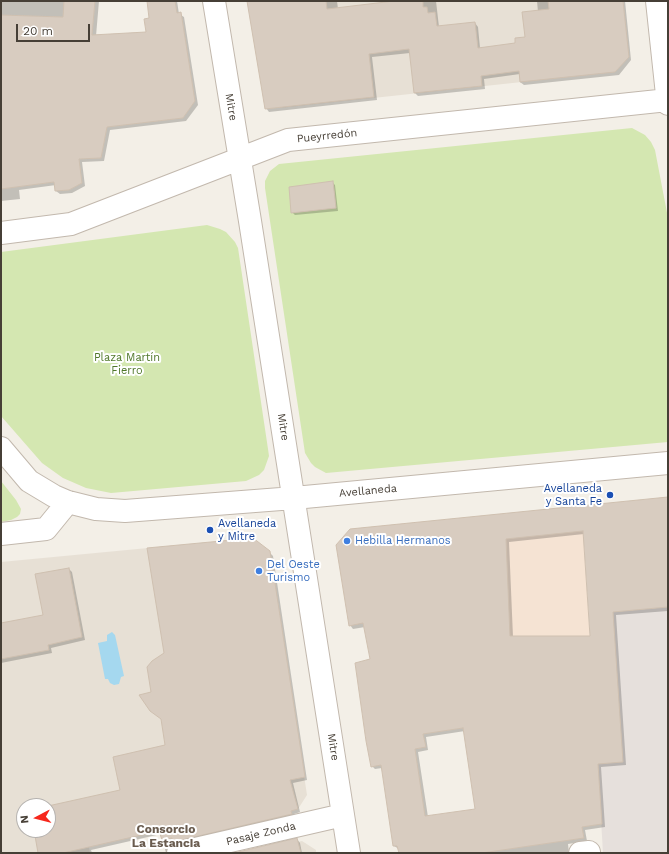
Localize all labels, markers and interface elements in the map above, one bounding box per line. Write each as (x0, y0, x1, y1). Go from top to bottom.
scale bar (18, 16, 92, 42)
text: 20 m (23, 24, 53, 38)
street label: Mitre (222, 92, 240, 122)
street label: Pueyrredón (296, 126, 358, 146)
park label: Plaza Martín Fierro (94, 351, 160, 377)
street label: Mitre (274, 412, 292, 442)
street label: Avellaneda (338, 482, 398, 500)
place label: Avellaneda y Santa Fe (544, 482, 602, 508)
marker: Avellaneda y Santa Fe (605, 490, 615, 500)
place label: Avellaneda y Mitre (218, 517, 276, 543)
marker: Avellaneda y Mitre (205, 525, 215, 535)
place label: Hebilla Hermanos (355, 534, 451, 548)
marker: Hebilla Hermanos (342, 536, 352, 546)
place label: Del Oeste Turismo (267, 558, 320, 584)
marker: Del Oeste Turismo (254, 566, 264, 576)
street label: Mitre (324, 732, 342, 762)
north arrow (16, 798, 56, 838)
text: N (18, 815, 32, 824)
street label: Pasaje Zonda (225, 820, 297, 848)
district label: Consorcio La Estancia (132, 822, 200, 850)

